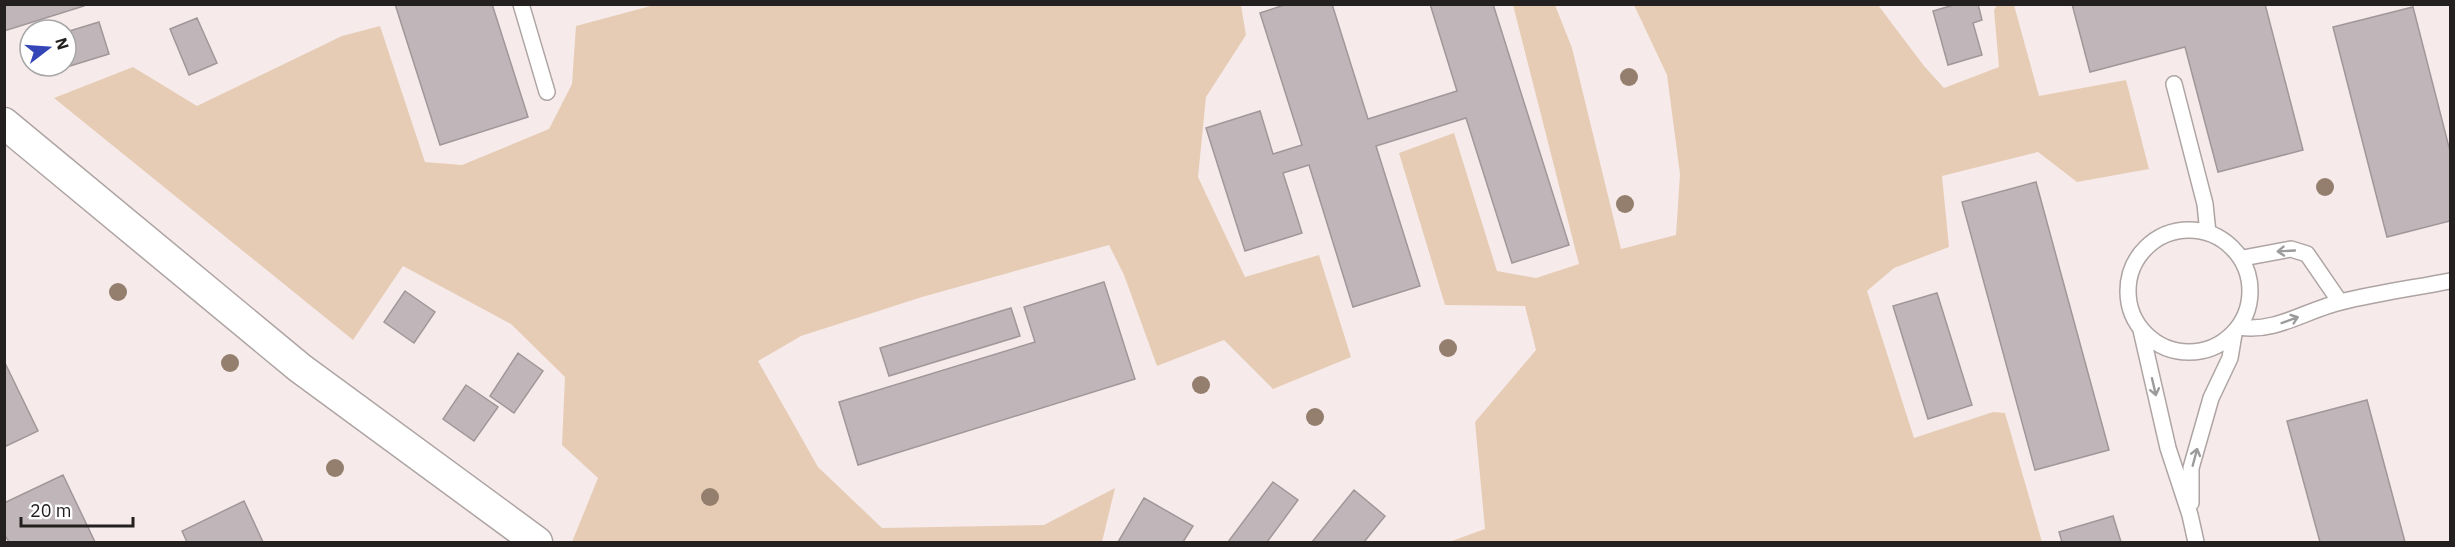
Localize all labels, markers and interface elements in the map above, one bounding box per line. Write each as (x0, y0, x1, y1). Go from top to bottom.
north arrow (18, 18, 78, 78)
text: N (51, 35, 74, 52)
one-way arrow (2277, 246, 2296, 257)
one-way arrow (2280, 313, 2299, 324)
one-way arrow (2148, 377, 2160, 396)
one-way arrow (2189, 448, 2201, 467)
scale bar (21, 490, 134, 528)
text: 20 m (30, 499, 72, 522)

